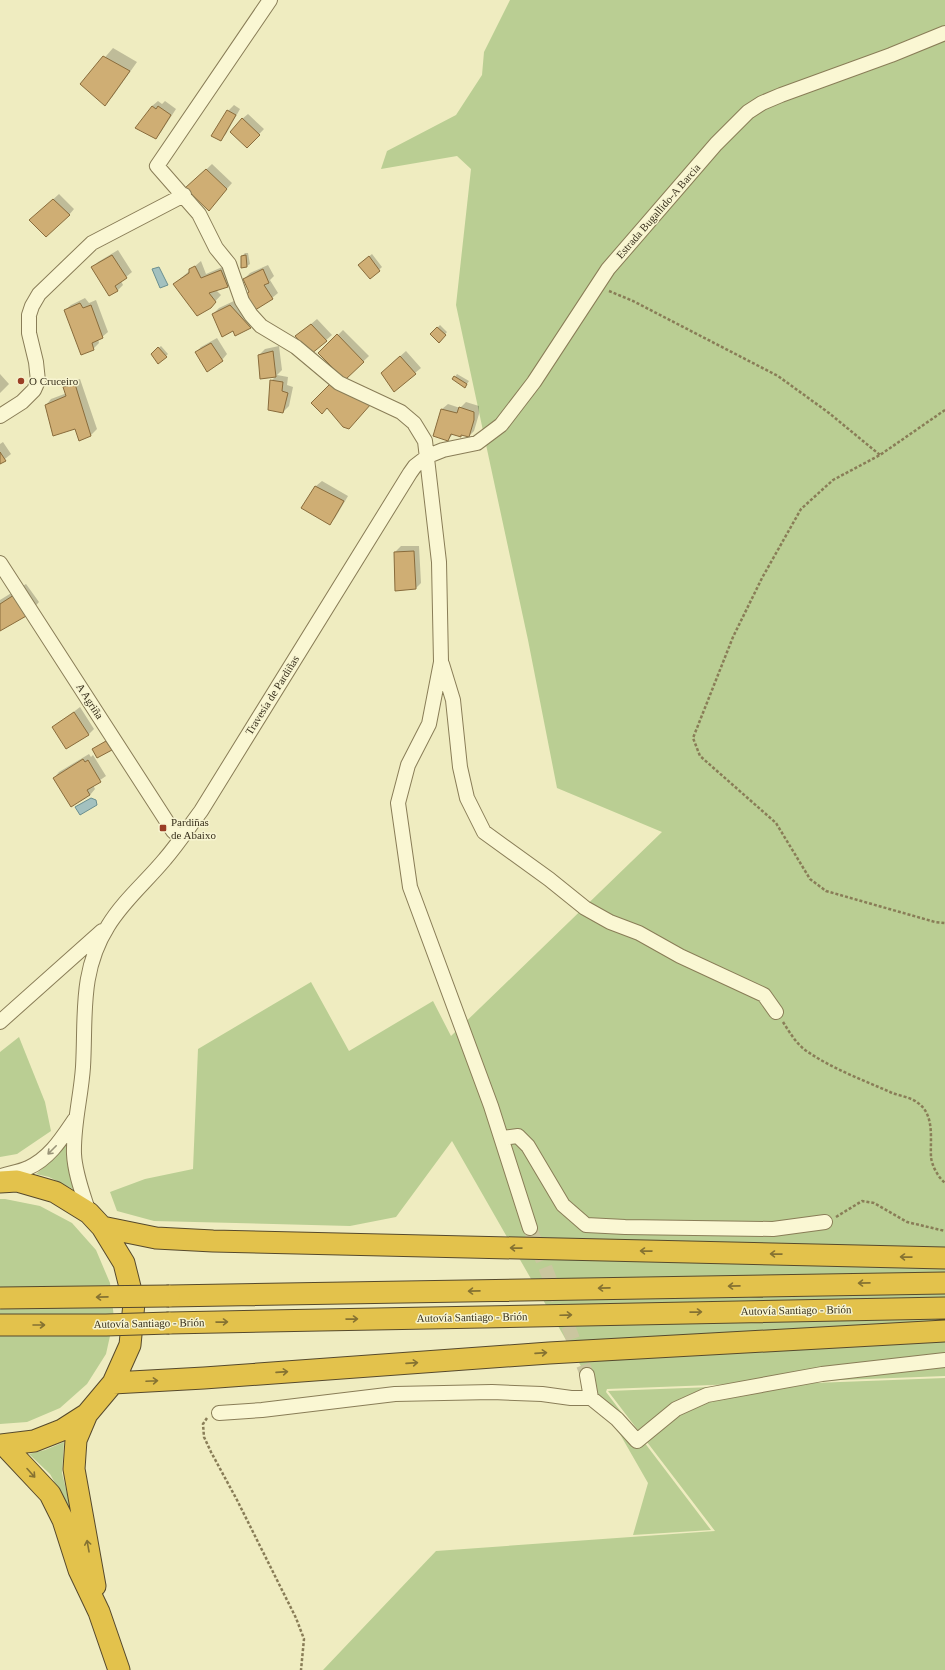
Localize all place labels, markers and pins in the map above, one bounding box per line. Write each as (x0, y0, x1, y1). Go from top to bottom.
place label: O Cruceiro (29, 375, 79, 387)
marker: O Cruceiro (16, 376, 26, 386)
place label: Pardiñas de Abaixo (171, 816, 216, 841)
marker: Pardiñas de Abaixo (158, 823, 168, 833)

